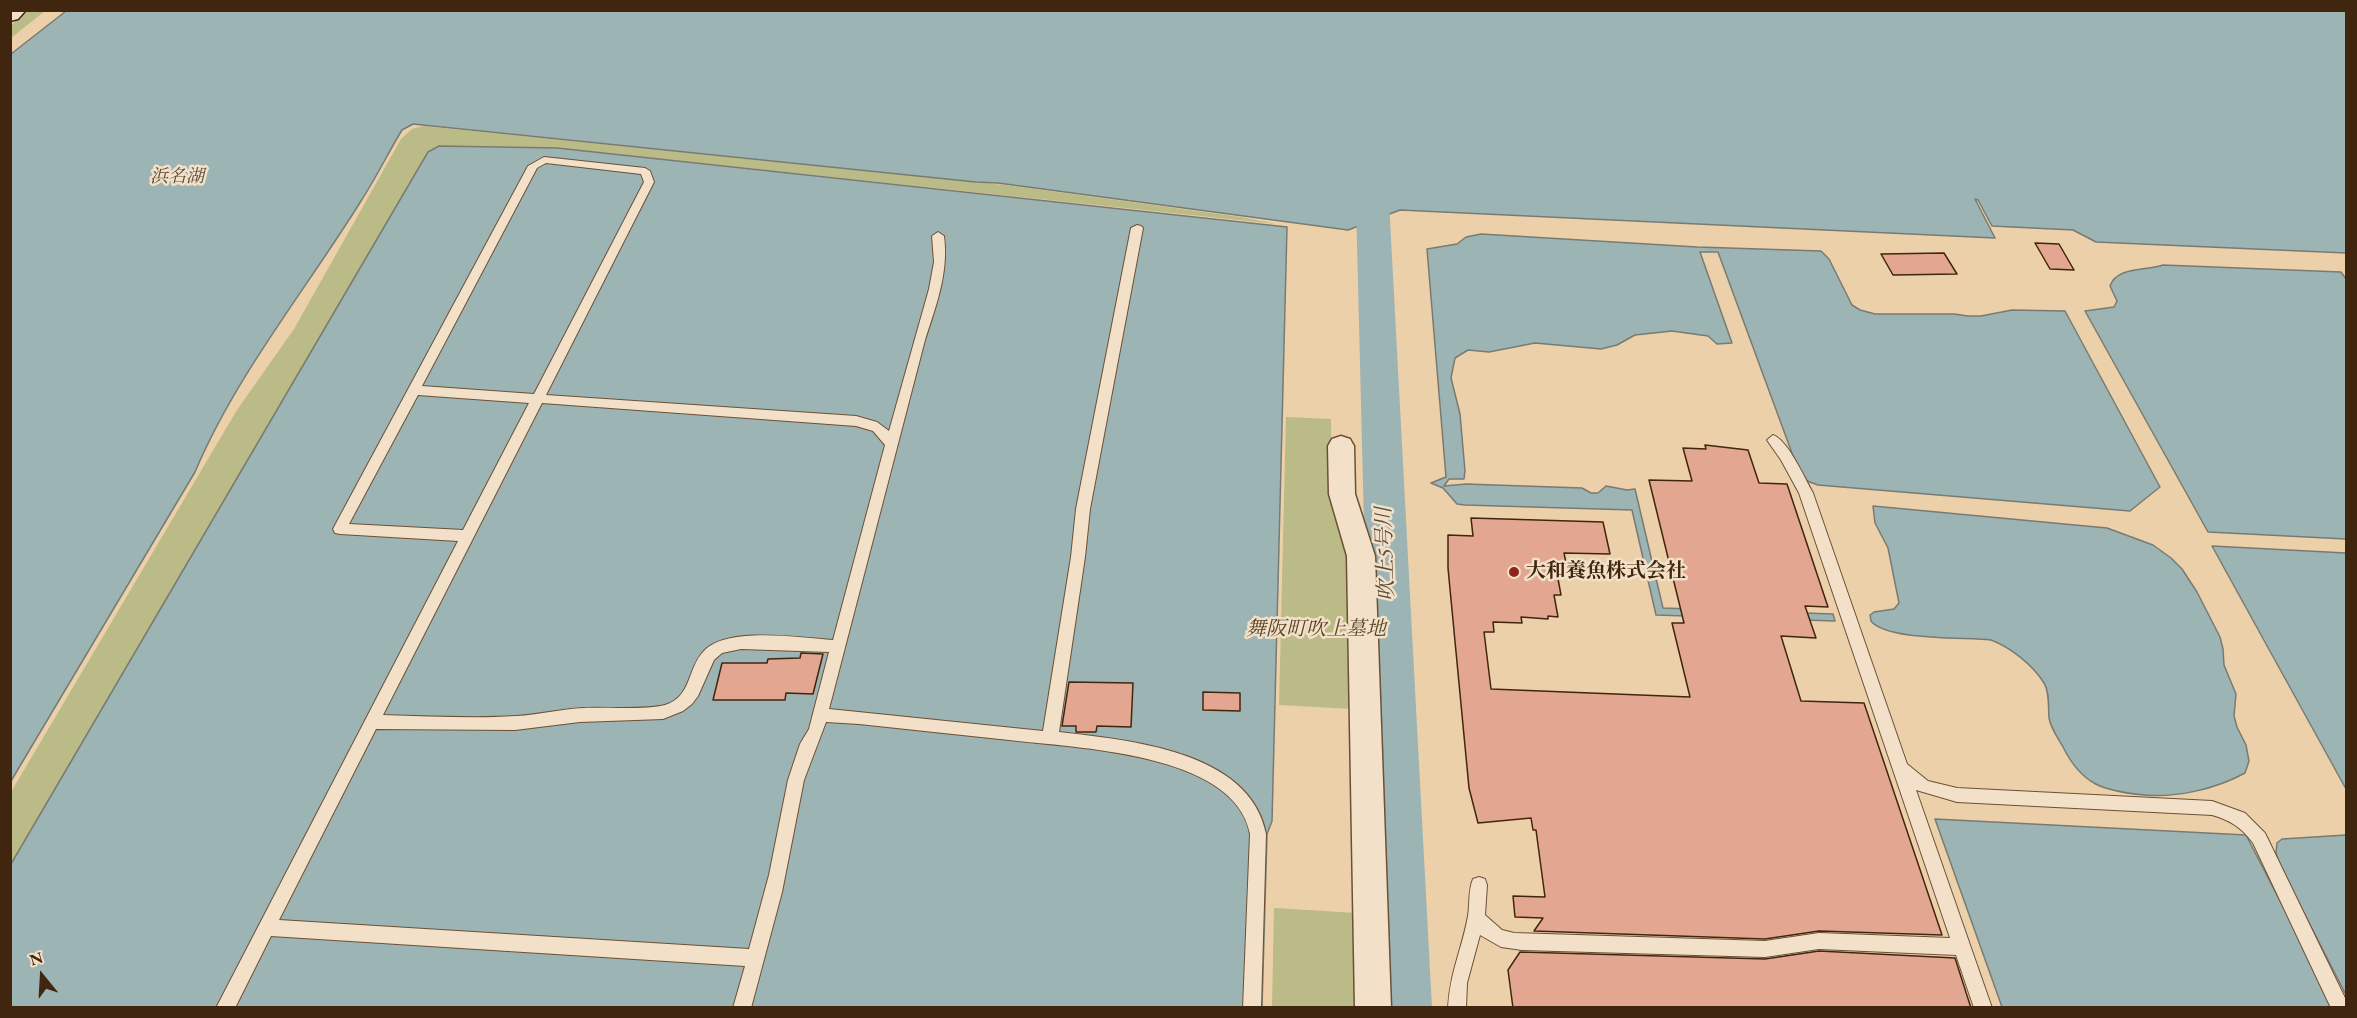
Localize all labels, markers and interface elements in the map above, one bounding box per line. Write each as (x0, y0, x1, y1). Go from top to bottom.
water label: 浜名湖 (150, 166, 204, 188)
water label: 吹上5号川 (1372, 507, 1400, 601)
place label: 大和養魚株式会社 (1526, 560, 1686, 584)
marker: 大和養魚株式会社 (1507, 565, 1521, 579)
park label: 舞阪町吹上墓地 (1246, 618, 1386, 642)
north arrow (12, 946, 72, 1006)
text: N (27, 946, 46, 970)

